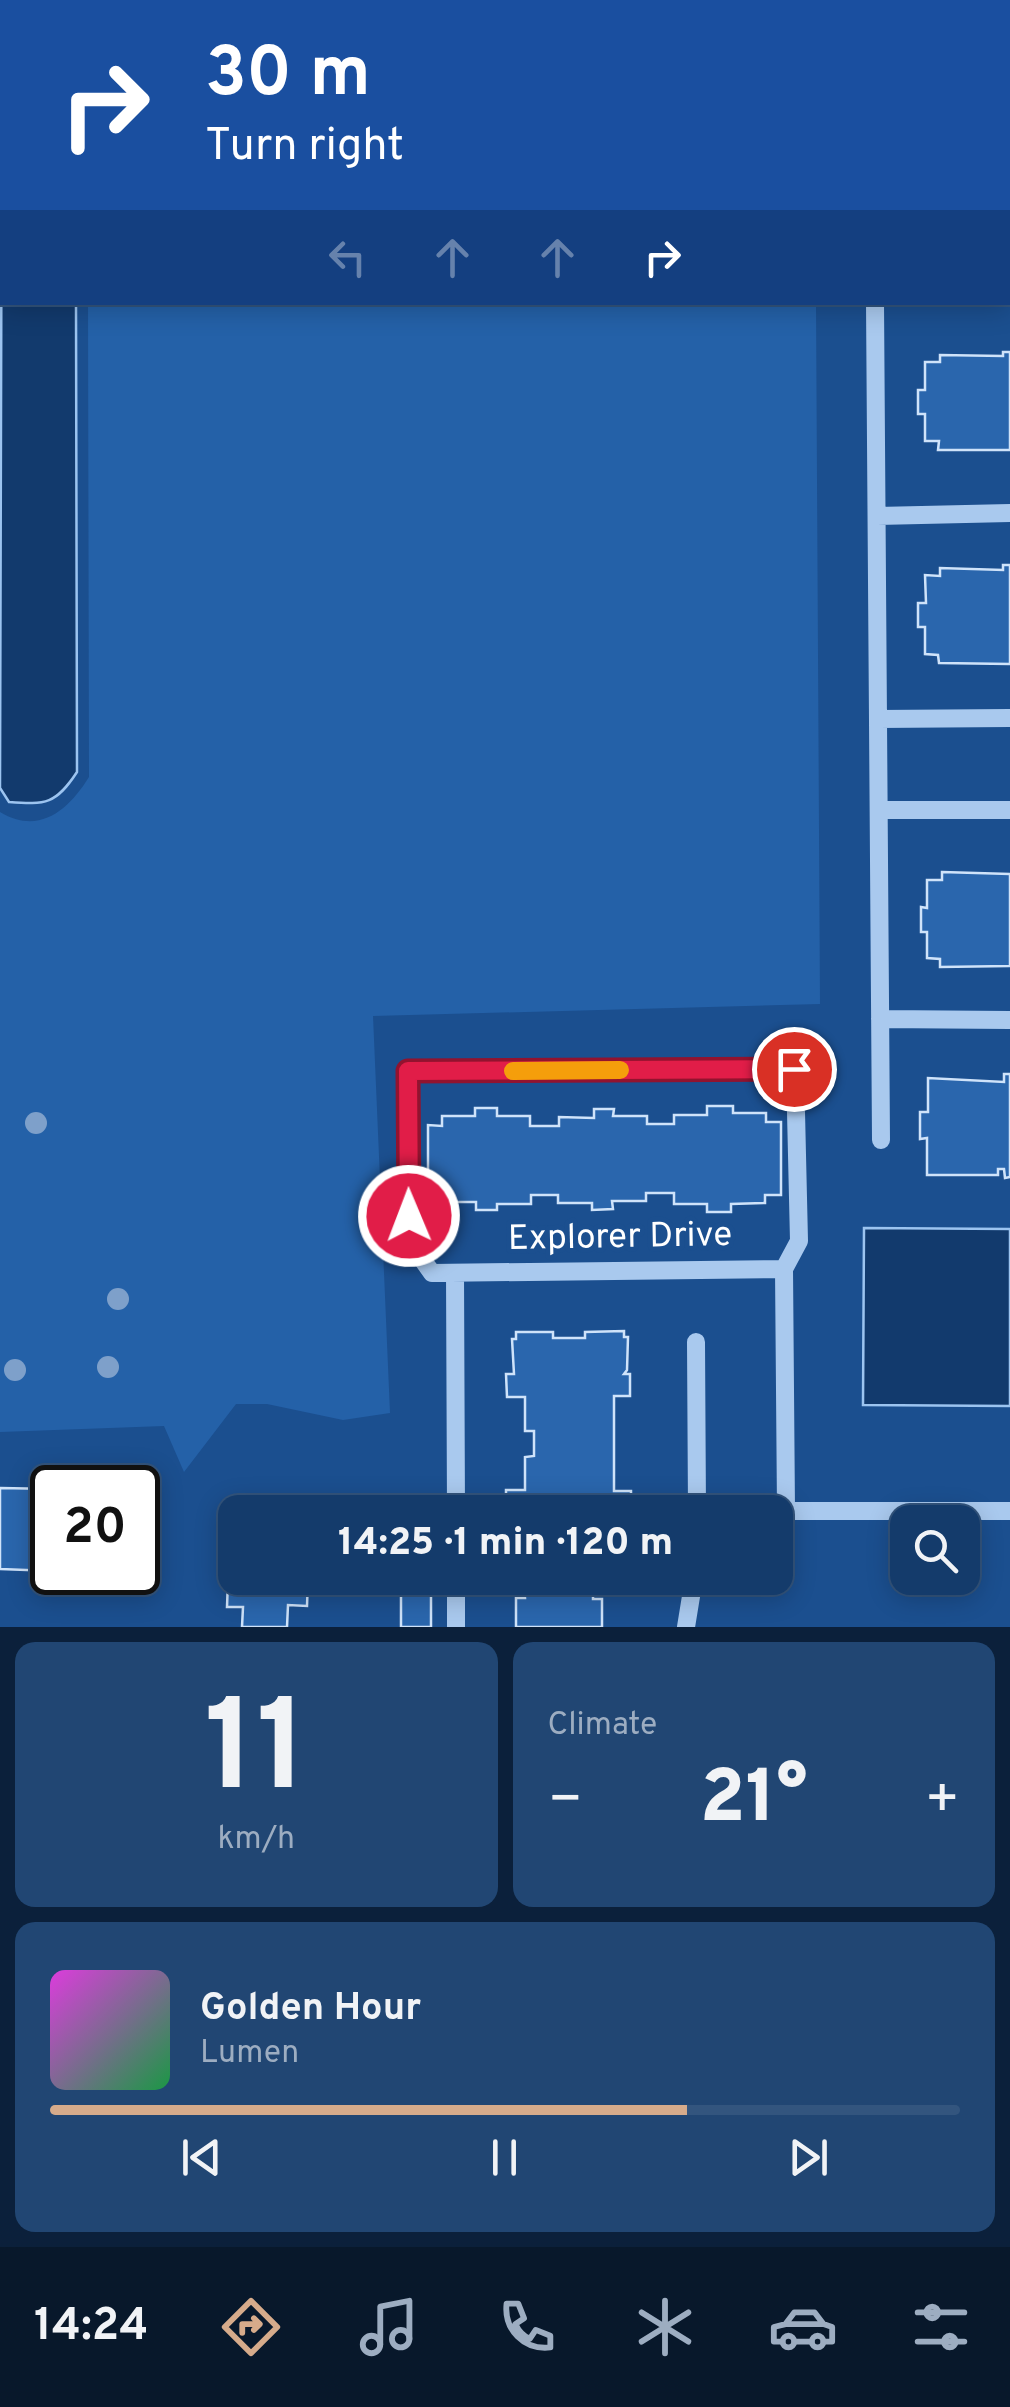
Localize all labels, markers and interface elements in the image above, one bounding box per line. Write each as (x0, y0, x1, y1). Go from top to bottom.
text: 30 m (205, 32, 371, 121)
icon: right (40, 40, 170, 170)
text: Turn right (205, 119, 404, 176)
icon: left (320, 230, 375, 285)
icon: ahead (425, 230, 480, 285)
icon: ahead (530, 230, 585, 285)
icon: right (635, 230, 690, 285)
pin (752, 1027, 837, 1112)
icon: arrive (767, 1042, 822, 1097)
position arrow (357, 1164, 461, 1268)
street label: Explorer Drive (507, 1214, 733, 1262)
speed limit sign: 20 (30, 1465, 160, 1595)
map controls (890, 1505, 980, 1595)
button: search (890, 1505, 980, 1595)
text: 14:25 · 1 min · 120 m (338, 1520, 673, 1569)
text: 11 (204, 1672, 308, 1837)
text: Climate (548, 1706, 657, 1746)
text: 21° (700, 1754, 808, 1849)
text: − (548, 1767, 583, 1837)
text: + (925, 1767, 960, 1837)
text: km/h (217, 1820, 295, 1860)
text: Golden Hour (200, 1985, 421, 2034)
text: Lumen (200, 2034, 299, 2074)
icon: previous (174, 2130, 229, 2185)
icon: pause (477, 2130, 532, 2185)
icon: next (781, 2130, 836, 2185)
icon: directions (216, 2292, 286, 2362)
icon: music (354, 2292, 424, 2362)
icon: phone (492, 2292, 562, 2362)
icon: climate (630, 2292, 700, 2362)
icon: car (768, 2292, 838, 2362)
icon: filters (906, 2292, 976, 2362)
text: 14:24 (34, 2299, 148, 2356)

